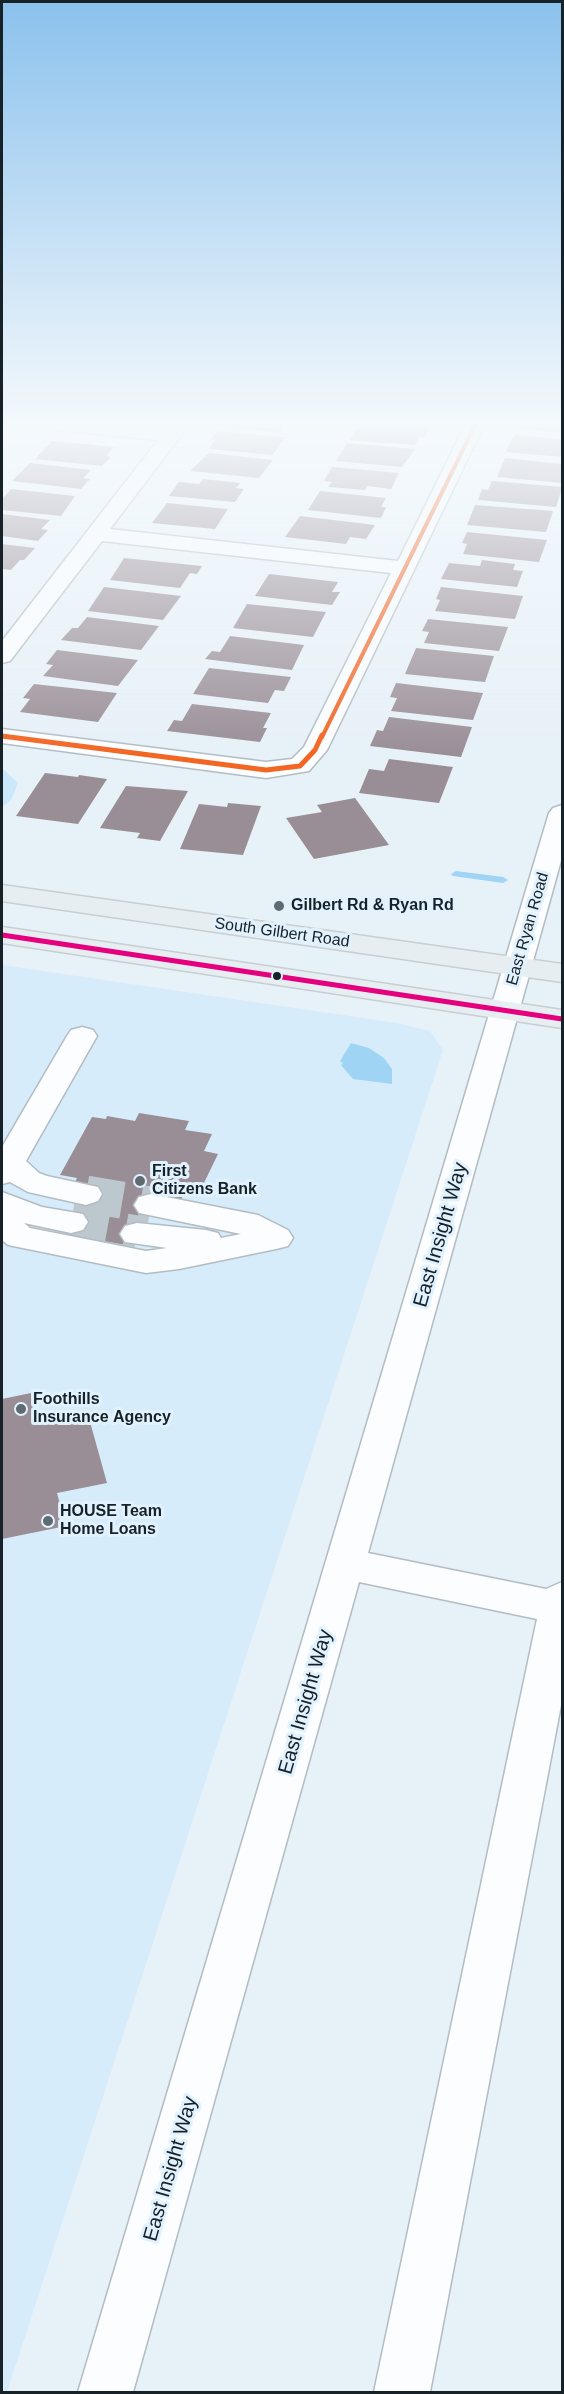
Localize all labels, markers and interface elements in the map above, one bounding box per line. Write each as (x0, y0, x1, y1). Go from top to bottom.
street label: East Ryan Road (503, 870, 553, 988)
place label: Gilbert Rd & Ryan Rd (291, 896, 454, 916)
marker: Gilbert Rd & Ryan Rd (272, 899, 286, 913)
street label: South Gilbert Road (213, 914, 351, 952)
unlabelled marker (271, 970, 283, 982)
street label: East Insight Way (409, 1160, 473, 1310)
place label: First Citizens Bank (152, 1162, 257, 1200)
marker: First Citizens Bank (133, 1174, 147, 1188)
place label: Foothills Insurance Agency (33, 1390, 171, 1428)
marker: Foothills Insurance Agency (14, 1402, 28, 1416)
place label: HOUSE Team Home Loans (60, 1502, 162, 1540)
marker: HOUSE Team Home Loans (41, 1514, 55, 1528)
street label: East Insight Way (274, 1627, 338, 1777)
street label: East Insight Way (139, 2094, 203, 2244)

